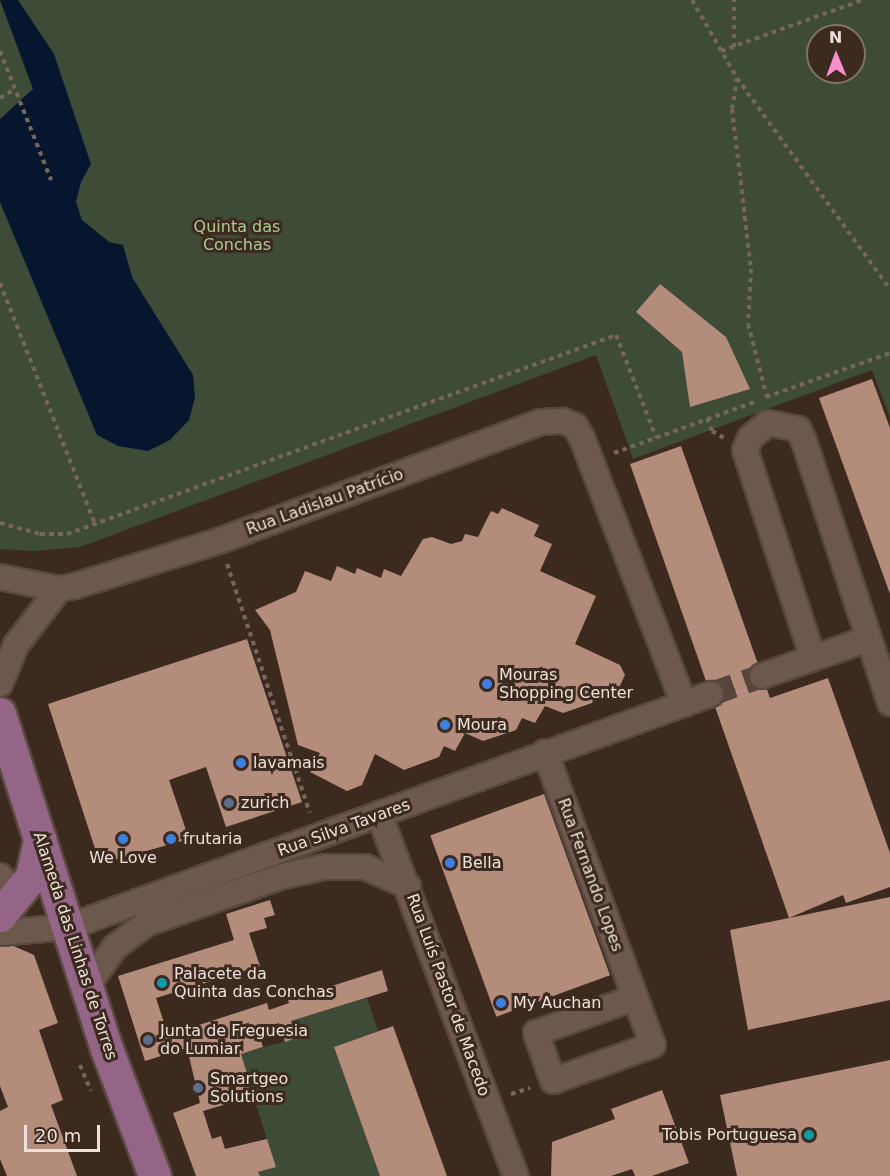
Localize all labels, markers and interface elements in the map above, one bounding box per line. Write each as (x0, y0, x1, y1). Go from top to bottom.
north arrow (806, 24, 866, 84)
text: N (829, 28, 843, 47)
park label: Quinta das Conchas (194, 217, 280, 255)
street label: Rua Ladislau Patrício (244, 465, 406, 539)
place label: Mouras Shopping Center (499, 665, 633, 703)
marker: Mouras Shopping Center (480, 677, 494, 691)
place label: Moura (457, 715, 507, 735)
marker: Moura (438, 718, 452, 732)
place label: lavamais (253, 753, 325, 773)
marker: lavamais (234, 756, 248, 770)
place label: zurich (241, 793, 290, 813)
street label: Rua Silva Tavares (275, 795, 413, 861)
marker: zurich (222, 796, 236, 810)
street label: Rua Fernando Lopes (553, 796, 627, 954)
place label: frutaria (183, 829, 242, 849)
street label: Alameda das Linhas de Torres (29, 830, 121, 1062)
marker: We Love (116, 832, 130, 846)
marker: frutaria (164, 832, 178, 846)
place label: We Love (89, 848, 157, 868)
place label: Bella (462, 853, 502, 873)
marker: Bella (443, 856, 457, 870)
street label: Rua Luís Pastor de Macedo (402, 891, 494, 1099)
place label: Palacete da Quinta das Conchas (174, 964, 334, 1002)
marker: Palacete da Quinta das Conchas (155, 976, 169, 990)
place label: My Auchan (513, 993, 601, 1013)
marker: My Auchan (494, 996, 508, 1010)
place label: Junta de Freguesia do Lumiar (160, 1021, 308, 1059)
marker: Junta de Freguesia do Lumiar (141, 1033, 155, 1047)
place label: Smartgeo Solutions (210, 1069, 288, 1107)
marker: Smartgeo Solutions (191, 1081, 205, 1095)
scale bar (27, 1113, 104, 1151)
text: 20 m (35, 1125, 81, 1146)
place label: Tobis Portuguesa (662, 1125, 797, 1145)
marker: Tobis Portuguesa (802, 1128, 816, 1142)

